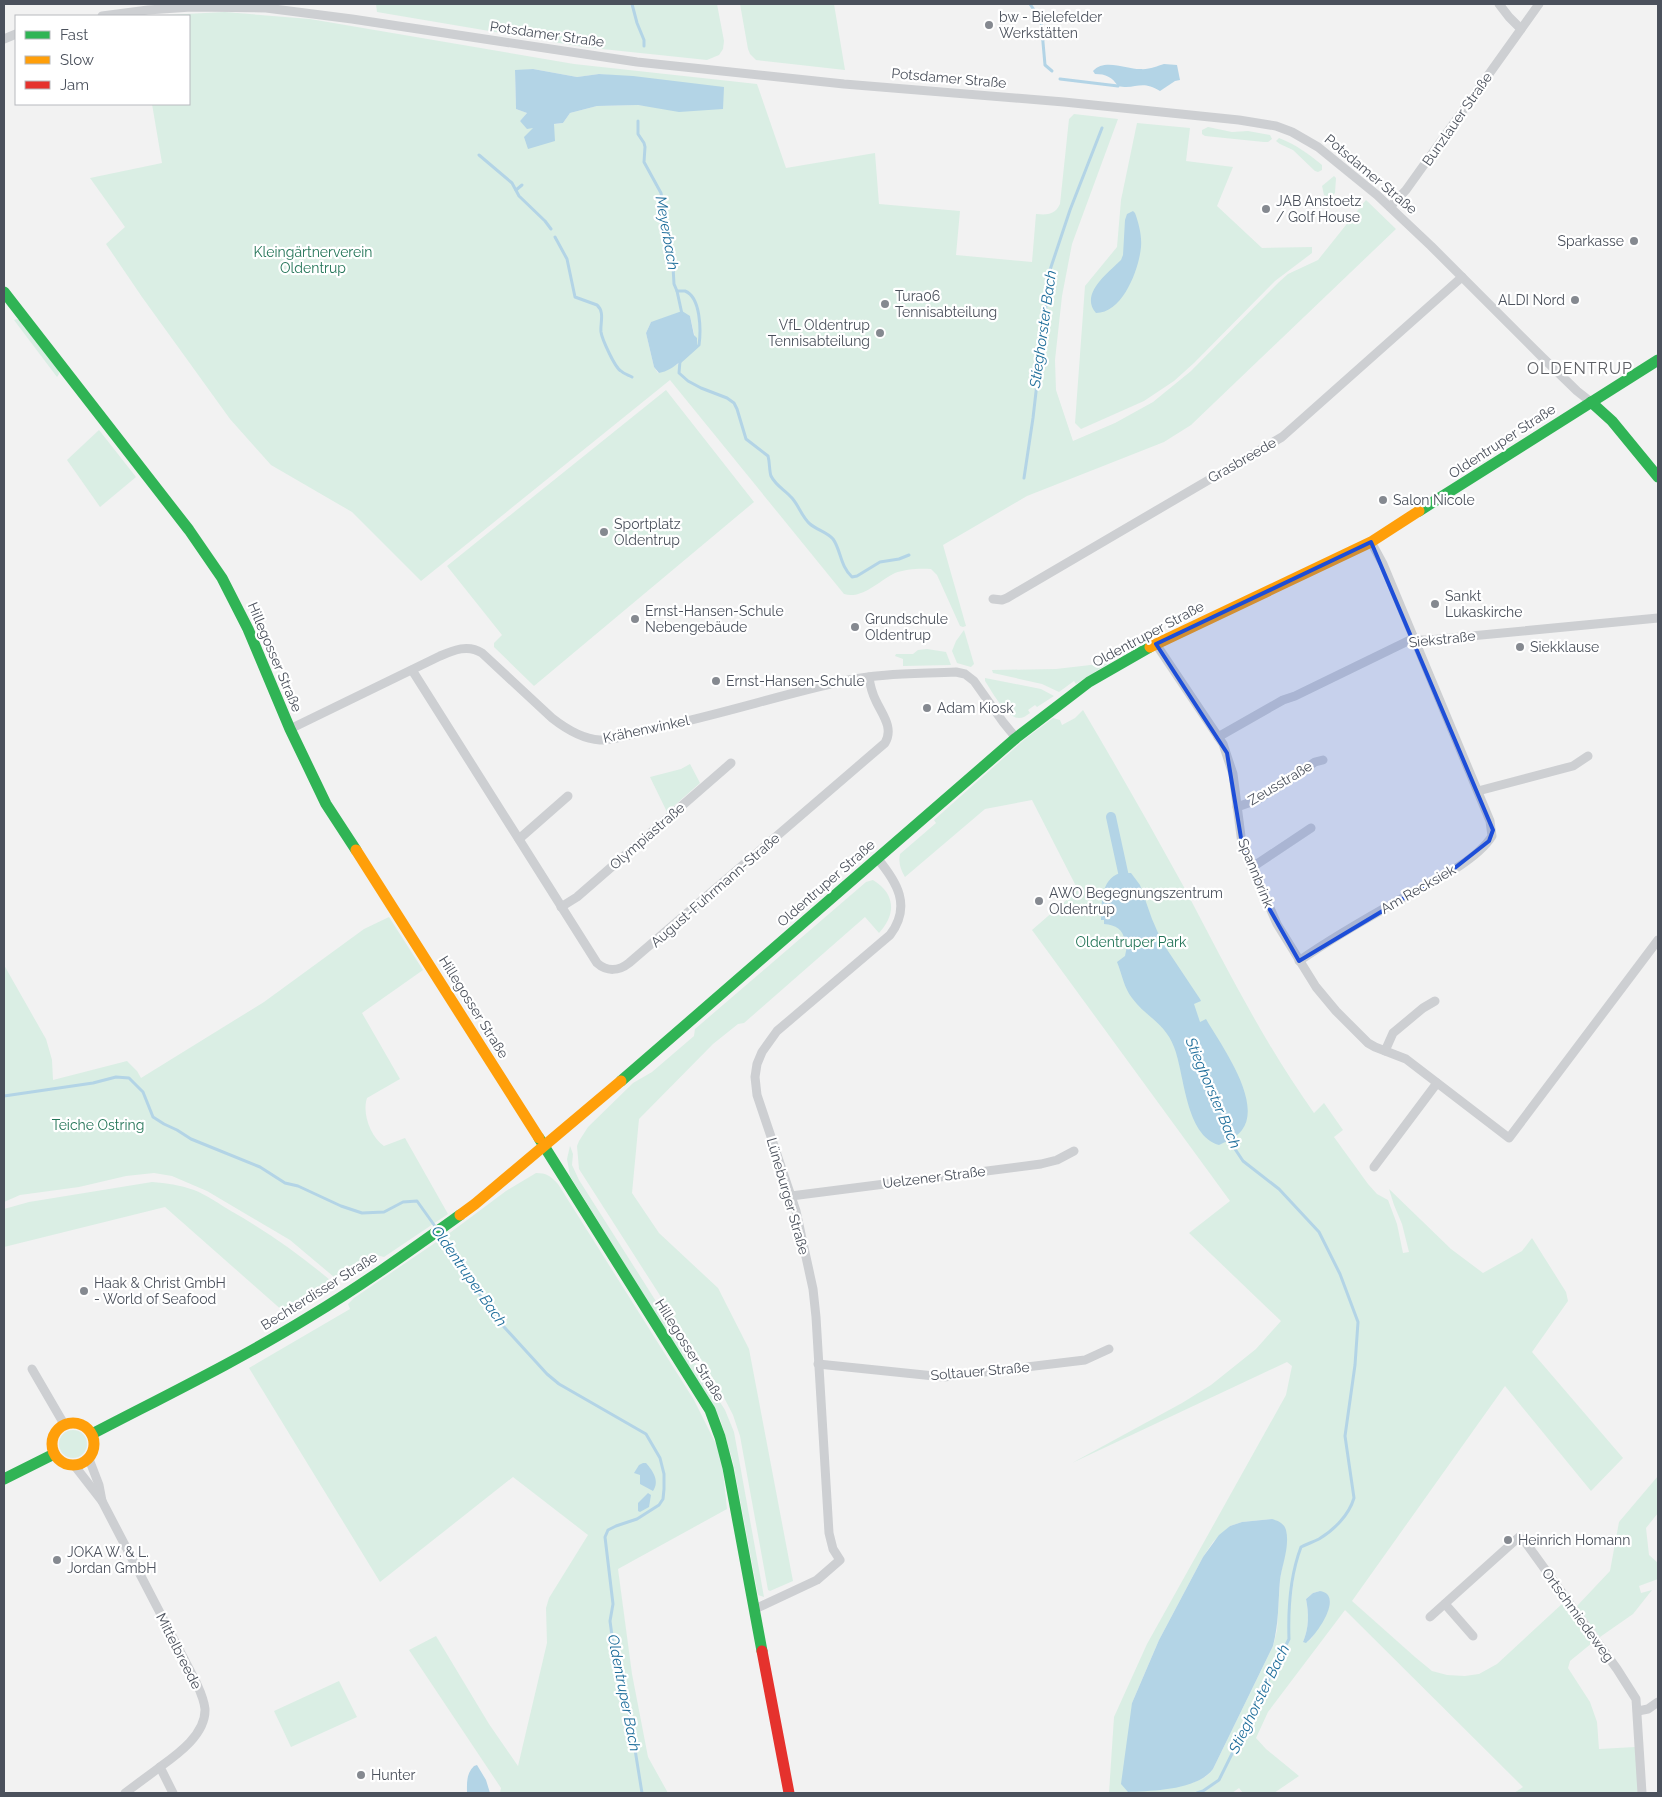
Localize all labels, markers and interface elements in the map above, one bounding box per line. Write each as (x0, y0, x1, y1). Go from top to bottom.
place label: bw - Bielefelder Werkstätten (999, 9, 1102, 41)
legend (15, 15, 190, 105)
street label: Potsdamer Straße (489, 18, 605, 50)
marker: bw - Bielefelder Werkstätten (983, 19, 995, 31)
text: Fast (60, 26, 88, 44)
text: Slow (60, 51, 94, 69)
street label: Potsdamer Straße (891, 65, 1007, 91)
street label: Bunzlauer Straße (1419, 69, 1495, 169)
text: Jam (60, 76, 89, 94)
street label: Potsdamer Straße (1322, 131, 1420, 217)
place label: JAB Anstoetz / Golf House (1276, 193, 1362, 225)
water label: Meyerbach (652, 195, 682, 271)
marker: JAB Anstoetz / Golf House (1260, 203, 1272, 215)
place label: Sparkasse (1558, 233, 1624, 249)
marker: Sparkasse (1628, 235, 1640, 247)
park label: Kleingärtnerverein Oldentrup (254, 244, 372, 276)
water label: Stieghorster Bach (1026, 269, 1060, 390)
place label: Tura06 Tennisabteilung (895, 288, 997, 320)
place label: ALDI Nord (1498, 292, 1565, 308)
marker: ALDI Nord (1569, 294, 1581, 306)
marker: Tura06 Tennisabteilung (879, 298, 891, 310)
place label: VfL Oldentrup Tennisabteilung (768, 317, 870, 349)
marker: VfL Oldentrup Tennisabteilung (874, 327, 886, 339)
district label: OLDENTRUP (1527, 359, 1633, 378)
street label: Oldentruper Straße (1446, 401, 1558, 481)
street label: Grasbreede (1205, 434, 1279, 486)
place label: Salon Nicole (1393, 492, 1475, 508)
marker: Salon Nicole (1377, 494, 1389, 506)
place label: Sportplatz Oldentrup (614, 516, 681, 548)
marker: Sportplatz Oldentrup (598, 526, 610, 538)
place label: Sankt Lukaskirche (1445, 588, 1522, 620)
street label: Oldentruper Straße (1090, 598, 1206, 670)
marker: Sankt Lukaskirche (1429, 598, 1441, 610)
street label: Hillegosser Straße (245, 600, 305, 714)
place label: Ernst-Hansen-Schule Nebengebäude (645, 603, 784, 635)
place label: Grundschule Oldentrup (865, 611, 948, 643)
marker: Ernst-Hansen-Schule Nebengebäude (629, 613, 641, 625)
marker: Grundschule Oldentrup (849, 621, 861, 633)
street label: Siekstraße (1408, 628, 1476, 650)
place label: Siekklause (1530, 639, 1599, 655)
marker: Siekklause (1514, 641, 1526, 653)
place label: Ernst-Hansen-Schule (726, 673, 865, 689)
marker: Ernst-Hansen-Schule (710, 675, 722, 687)
place label: Adam Kiosk (937, 700, 1014, 716)
marker: Adam Kiosk (921, 702, 933, 714)
street label: Krähenwinkel (602, 712, 691, 746)
street label: Zeusstraße (1245, 758, 1315, 808)
street label: Olympiastraße (606, 799, 688, 873)
street label: August-Fuhrmann-Straße (647, 830, 783, 950)
street label: Oldentruper Straße (774, 836, 878, 930)
street label: Spannbrink (1235, 836, 1277, 911)
street label: Am Recksiek (1378, 861, 1459, 917)
place label: AWO Begegnungszentrum Oldentrup (1049, 885, 1223, 917)
marker: AWO Begegnungszentrum Oldentrup (1033, 895, 1045, 907)
park label: Oldentruper Park (1076, 934, 1187, 950)
street label: Hillegosser Straße (436, 953, 512, 1061)
water label: Stieghorster Bach (1181, 1034, 1245, 1151)
park label: Teiche Ostring (52, 1117, 144, 1133)
street label: Lüneburger Straße (764, 1136, 812, 1256)
street label: Uelzener Straße (882, 1163, 986, 1191)
water label: Oldentruper Bach (428, 1222, 510, 1330)
street label: Bechterdisser Straße (258, 1249, 380, 1333)
place label: Haak & Christ GmbH - World of Seafood (94, 1275, 226, 1307)
marker: Haak & Christ GmbH - World of Seafood (78, 1285, 90, 1297)
street label: Hillegosser Straße (652, 1296, 728, 1404)
street label: Soltauer Straße (930, 1359, 1030, 1383)
place label: Heinrich Homann (1518, 1532, 1630, 1548)
marker: Heinrich Homann (1502, 1534, 1514, 1546)
place label: JOKA W. & L. Jordan GmbH (67, 1544, 156, 1576)
marker: JOKA W. & L. Jordan GmbH (51, 1554, 63, 1566)
street label: Ortschmiedeweg (1539, 1565, 1617, 1665)
street label: Mittelbreede (153, 1610, 205, 1692)
water label: Oldentruper Bach (604, 1633, 644, 1753)
water label: Stieghorster Bach (1224, 1642, 1293, 1757)
place label: Hunter (371, 1767, 416, 1783)
marker: Hunter (355, 1769, 367, 1781)

